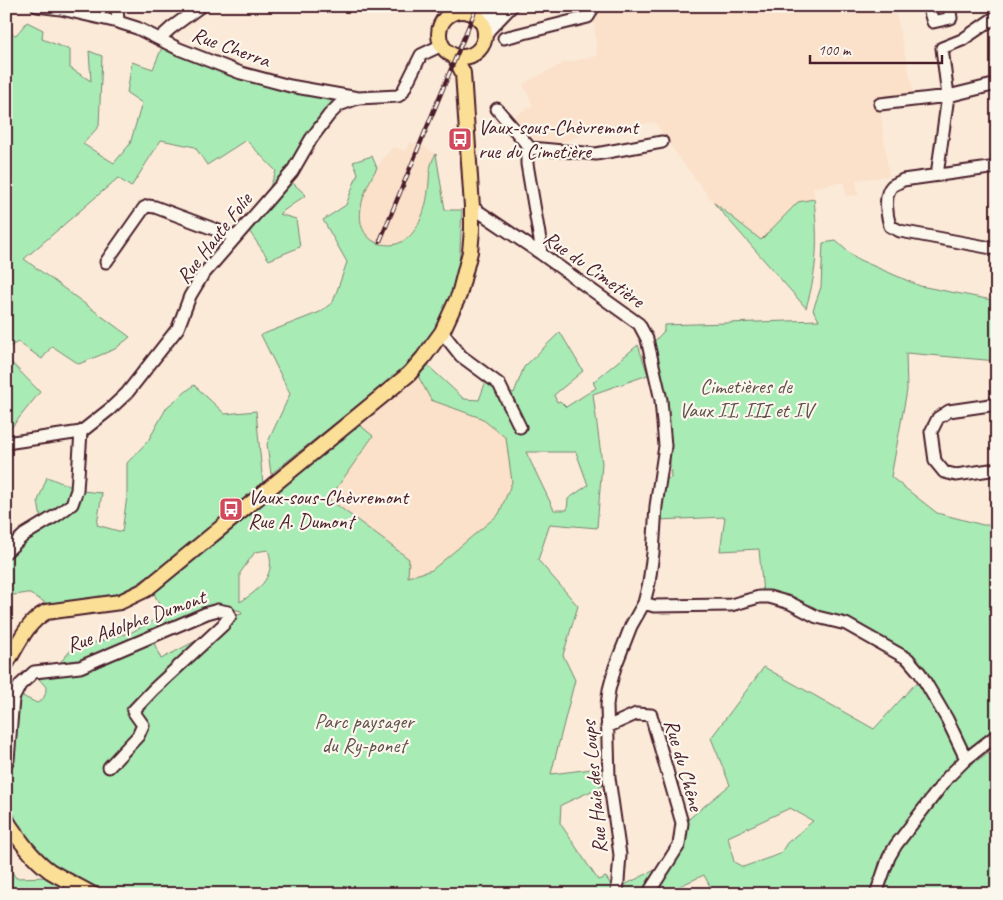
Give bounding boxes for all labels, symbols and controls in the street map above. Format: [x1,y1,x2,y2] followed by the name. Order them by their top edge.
[188,21,275,74] street label: Rue Cherra
[810,32,943,64] scale bar
[818,41,852,60] text: 100 m
[478,114,640,164] place label: Vaux-sous-Chèvremont rue du Cimetière
[447,126,473,152] bus stop icon: Vaux-sous-Chèvremont rue du Cimetière
[170,186,258,289] street label: Rue Haute Folie
[539,225,651,314] street label: Rue du Cimetière
[679,373,817,423] park label: Cimetières de Vaux II, III et IV
[248,484,410,534] place label: Vaux-sous-Chèvremont Rue A. Dumont
[218,496,244,522] bus stop icon: Vaux-sous-Chèvremont Rue A. Dumont
[63,583,211,658] street label: Rue Adolphe Dumont
[314,708,416,758] park label: Parc paysager du Ry-ponet
[659,716,710,816] street label: Rue du Chêne
[575,718,613,854] street label: Rue Haie des Loups

